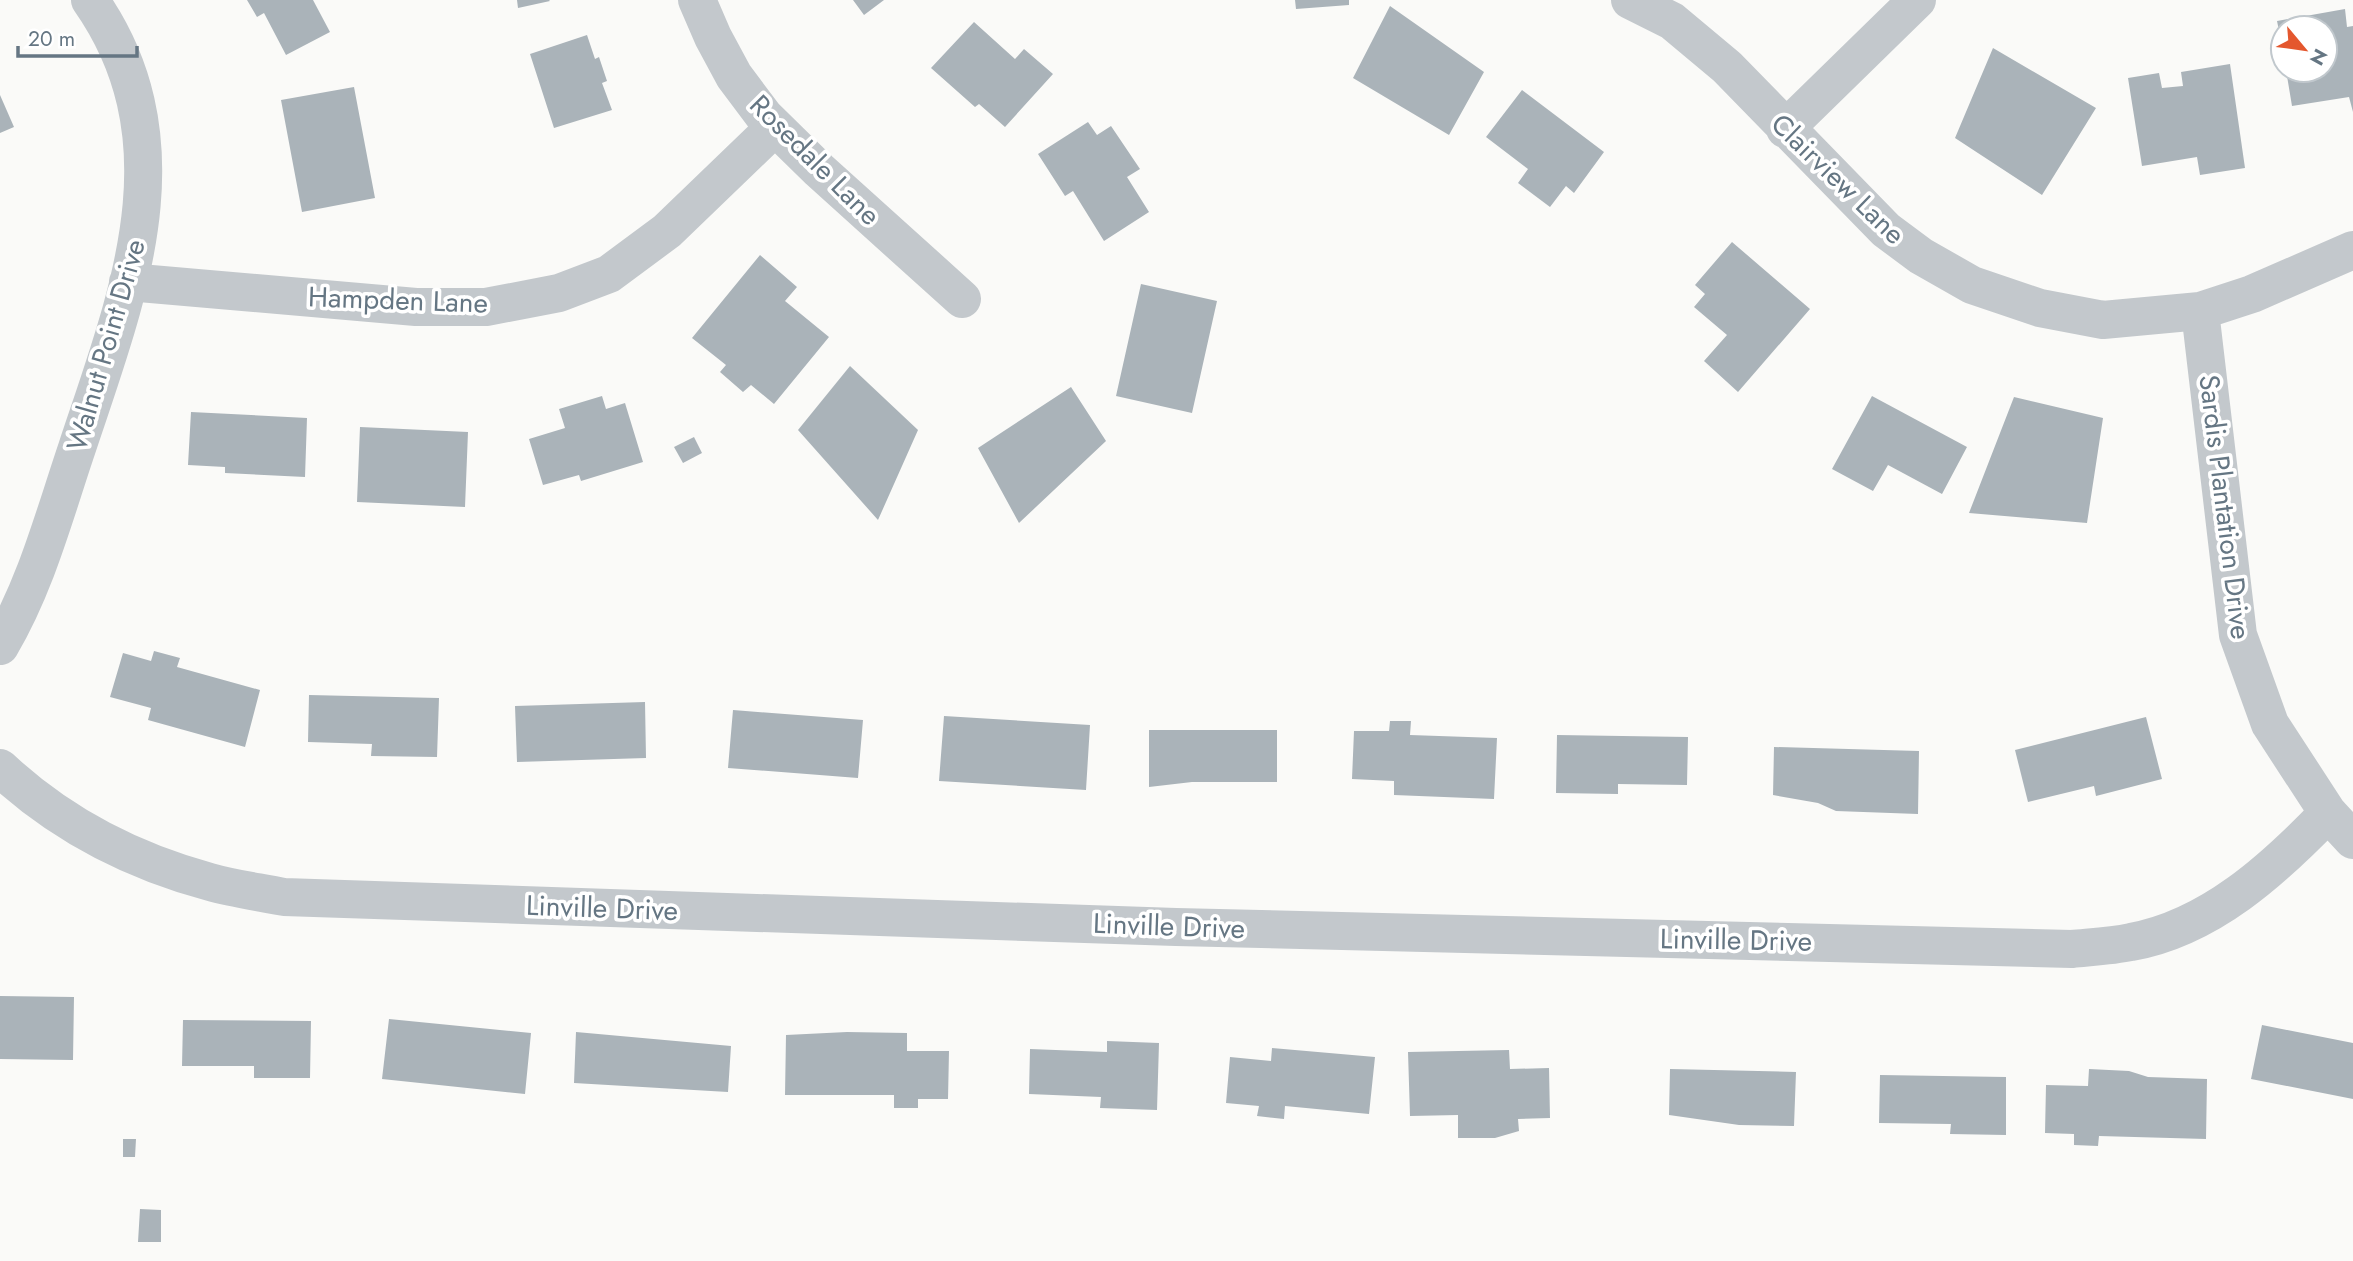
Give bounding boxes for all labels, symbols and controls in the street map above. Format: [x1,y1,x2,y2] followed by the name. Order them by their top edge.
[18,14,136,58] scale bar
[2269,14,2339,84] north arrow
[28,24,75,54] text: 20 m
[2303,44,2334,70] text: N
[740,85,890,235] street label: Rosedale Lane
[1762,104,1914,254] street label: Clairview Lane
[56,234,156,456] street label: Walnut Point Drive
[307,276,489,324] street label: Hampden Lane
[2188,372,2262,642] street label: Sardis Plantation Drive
[525,885,679,931] street label: Linville Drive
[1092,903,1246,949] street label: Linville Drive
[1660,918,1812,962] street label: Linville Drive

